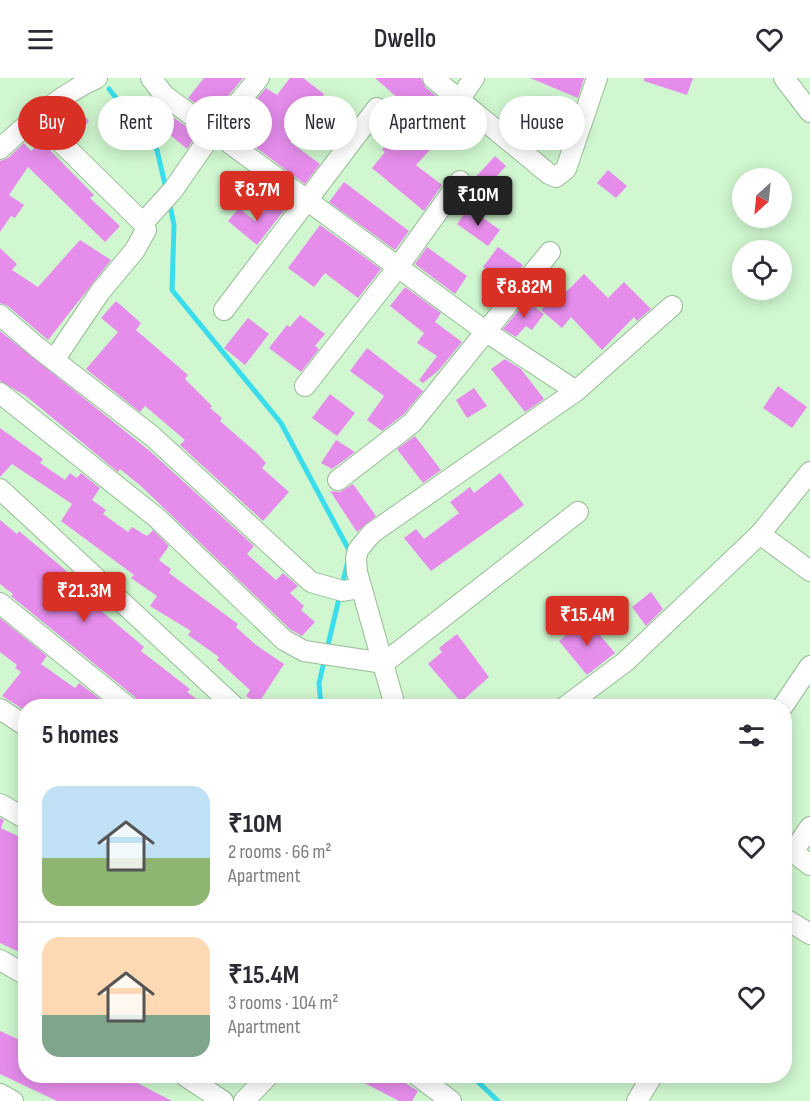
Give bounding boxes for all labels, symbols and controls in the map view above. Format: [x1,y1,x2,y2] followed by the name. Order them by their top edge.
[24,23,57,56] icon: menu
[374,23,436,55] text: Dwello
[753,23,786,56] icon: heart
[18,96,86,150] chip: Buy
[98,96,174,150] chip: Rent
[186,96,272,150] chip: Filters
[284,96,357,150] chip: New
[369,96,487,150] chip: Apartment
[499,96,585,150] chip: House
[732,168,792,228] north arrow
[732,168,792,300] map controls
[215,171,299,222] pin: ₹8.7M
[442,176,514,227] pin: ₹10M
[234,178,280,202] text: ₹8.7M
[457,183,499,207] text: ₹10M
[732,240,792,300] button: locate
[475,268,573,319] pin: ₹8.82M
[496,275,552,299] text: ₹8.82M
[35,572,133,623] pin: ₹21.3M
[57,579,111,603] text: ₹21.3M
[538,596,636,647] pin: ₹15.4M
[560,603,614,627] text: ₹15.4M
[735,719,768,752] icon: filters
[42,720,119,751] text: 5 homes
[228,809,282,840] text: ₹10M
[90,810,162,882] icon: home
[735,830,768,863] icon: heart
[228,840,332,864] text: 2 rooms · 66 m²
[228,864,301,888] text: Apartment
[228,960,299,991] text: ₹15.4M
[90,961,162,1033] icon: home
[735,981,768,1014] icon: heart
[228,991,338,1015] text: 3 rooms · 104 m²
[228,1015,301,1039] text: Apartment

